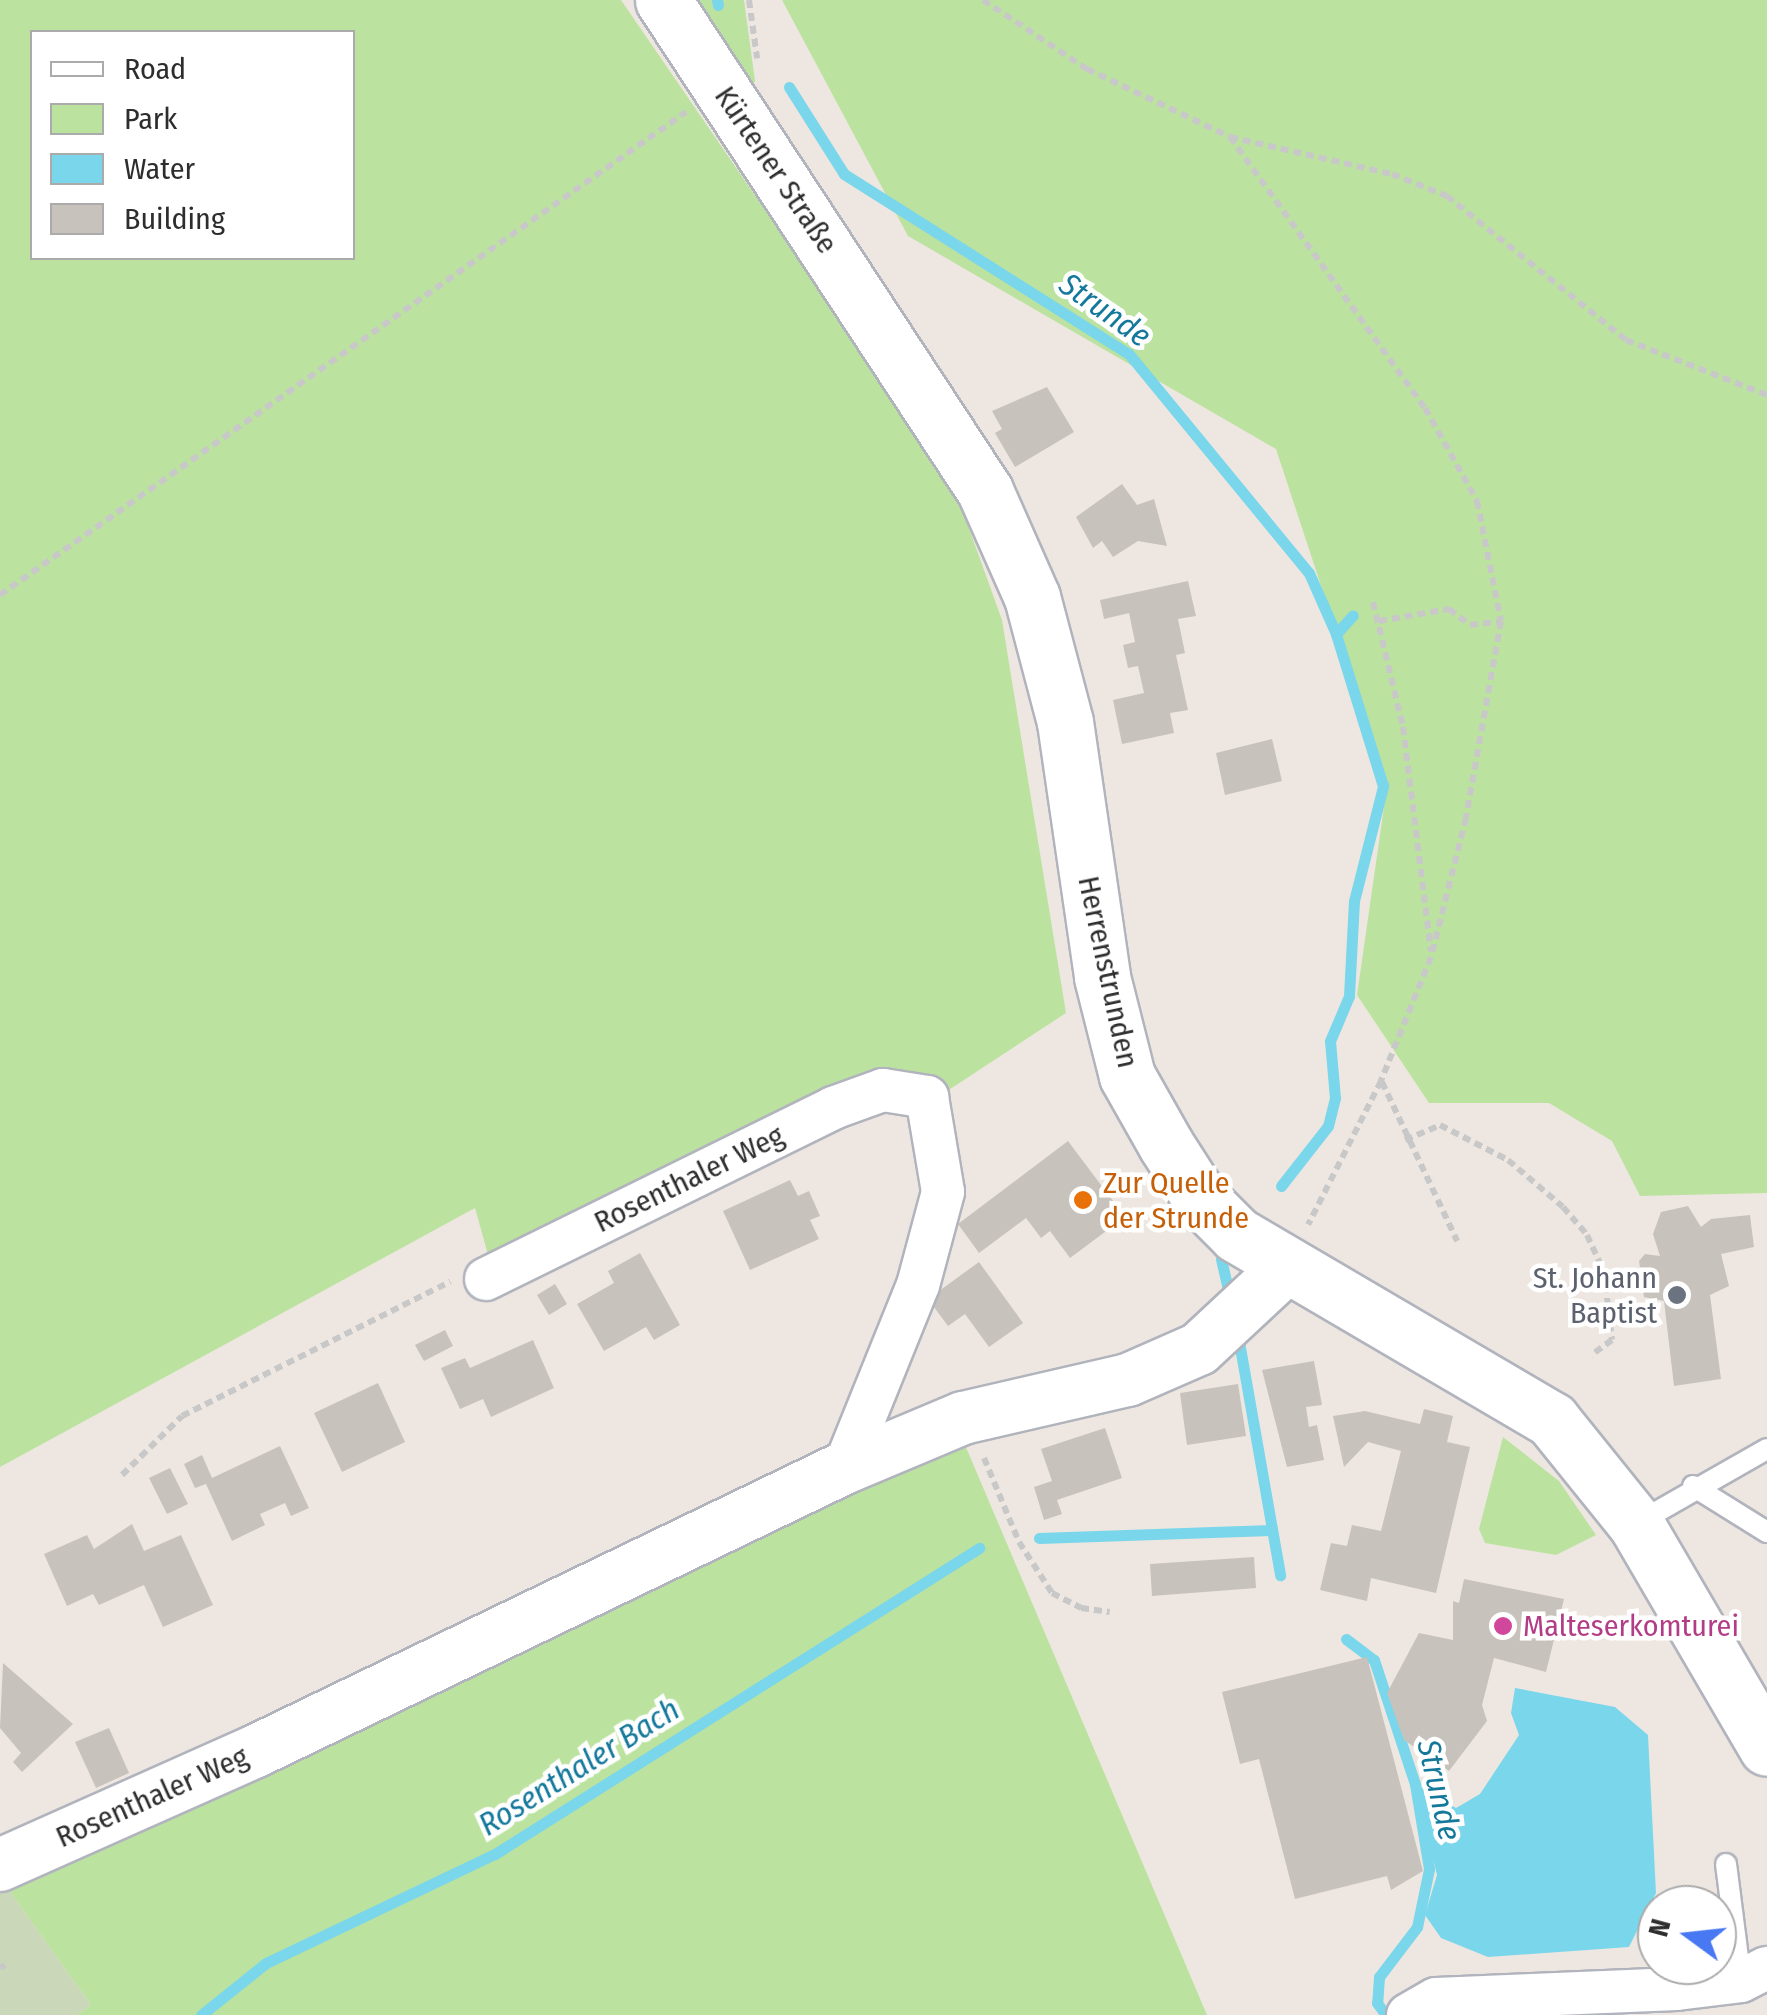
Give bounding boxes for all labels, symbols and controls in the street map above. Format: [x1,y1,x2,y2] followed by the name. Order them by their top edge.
[30,30,355,260] legend
[124,51,186,87] text: Road
[707,80,845,260] street label: Kürtener Straße
[124,101,177,137] text: Park
[124,151,195,187] text: Water
[124,201,225,237] text: Building
[1052,265,1158,355] water label: Strunde
[1070,873,1146,1071] street label: Herrenstrunden
[588,1118,790,1240] street label: Rosenthaler Weg
[1103,1165,1249,1236] place label: Zur Quelle der Strunde
[1072,1189,1094,1211] marker: Zur Quelle der Strunde
[1533,1260,1657,1330] place label: St. Johann Baptist
[1666,1284,1688,1306] marker: St. Johann Baptist
[1523,1608,1739,1644] place label: Malteserkomturei
[1492,1615,1514,1637] marker: Malteserkomturei
[472,1690,686,1844] water label: Rosenthaler Bach
[1409,1736,1469,1844] water label: Strunde
[50,1739,254,1855] street label: Rosenthaler Weg
[1637,1885,1737,1985] north arrow
[1641,1915,1678,1940] text: N

